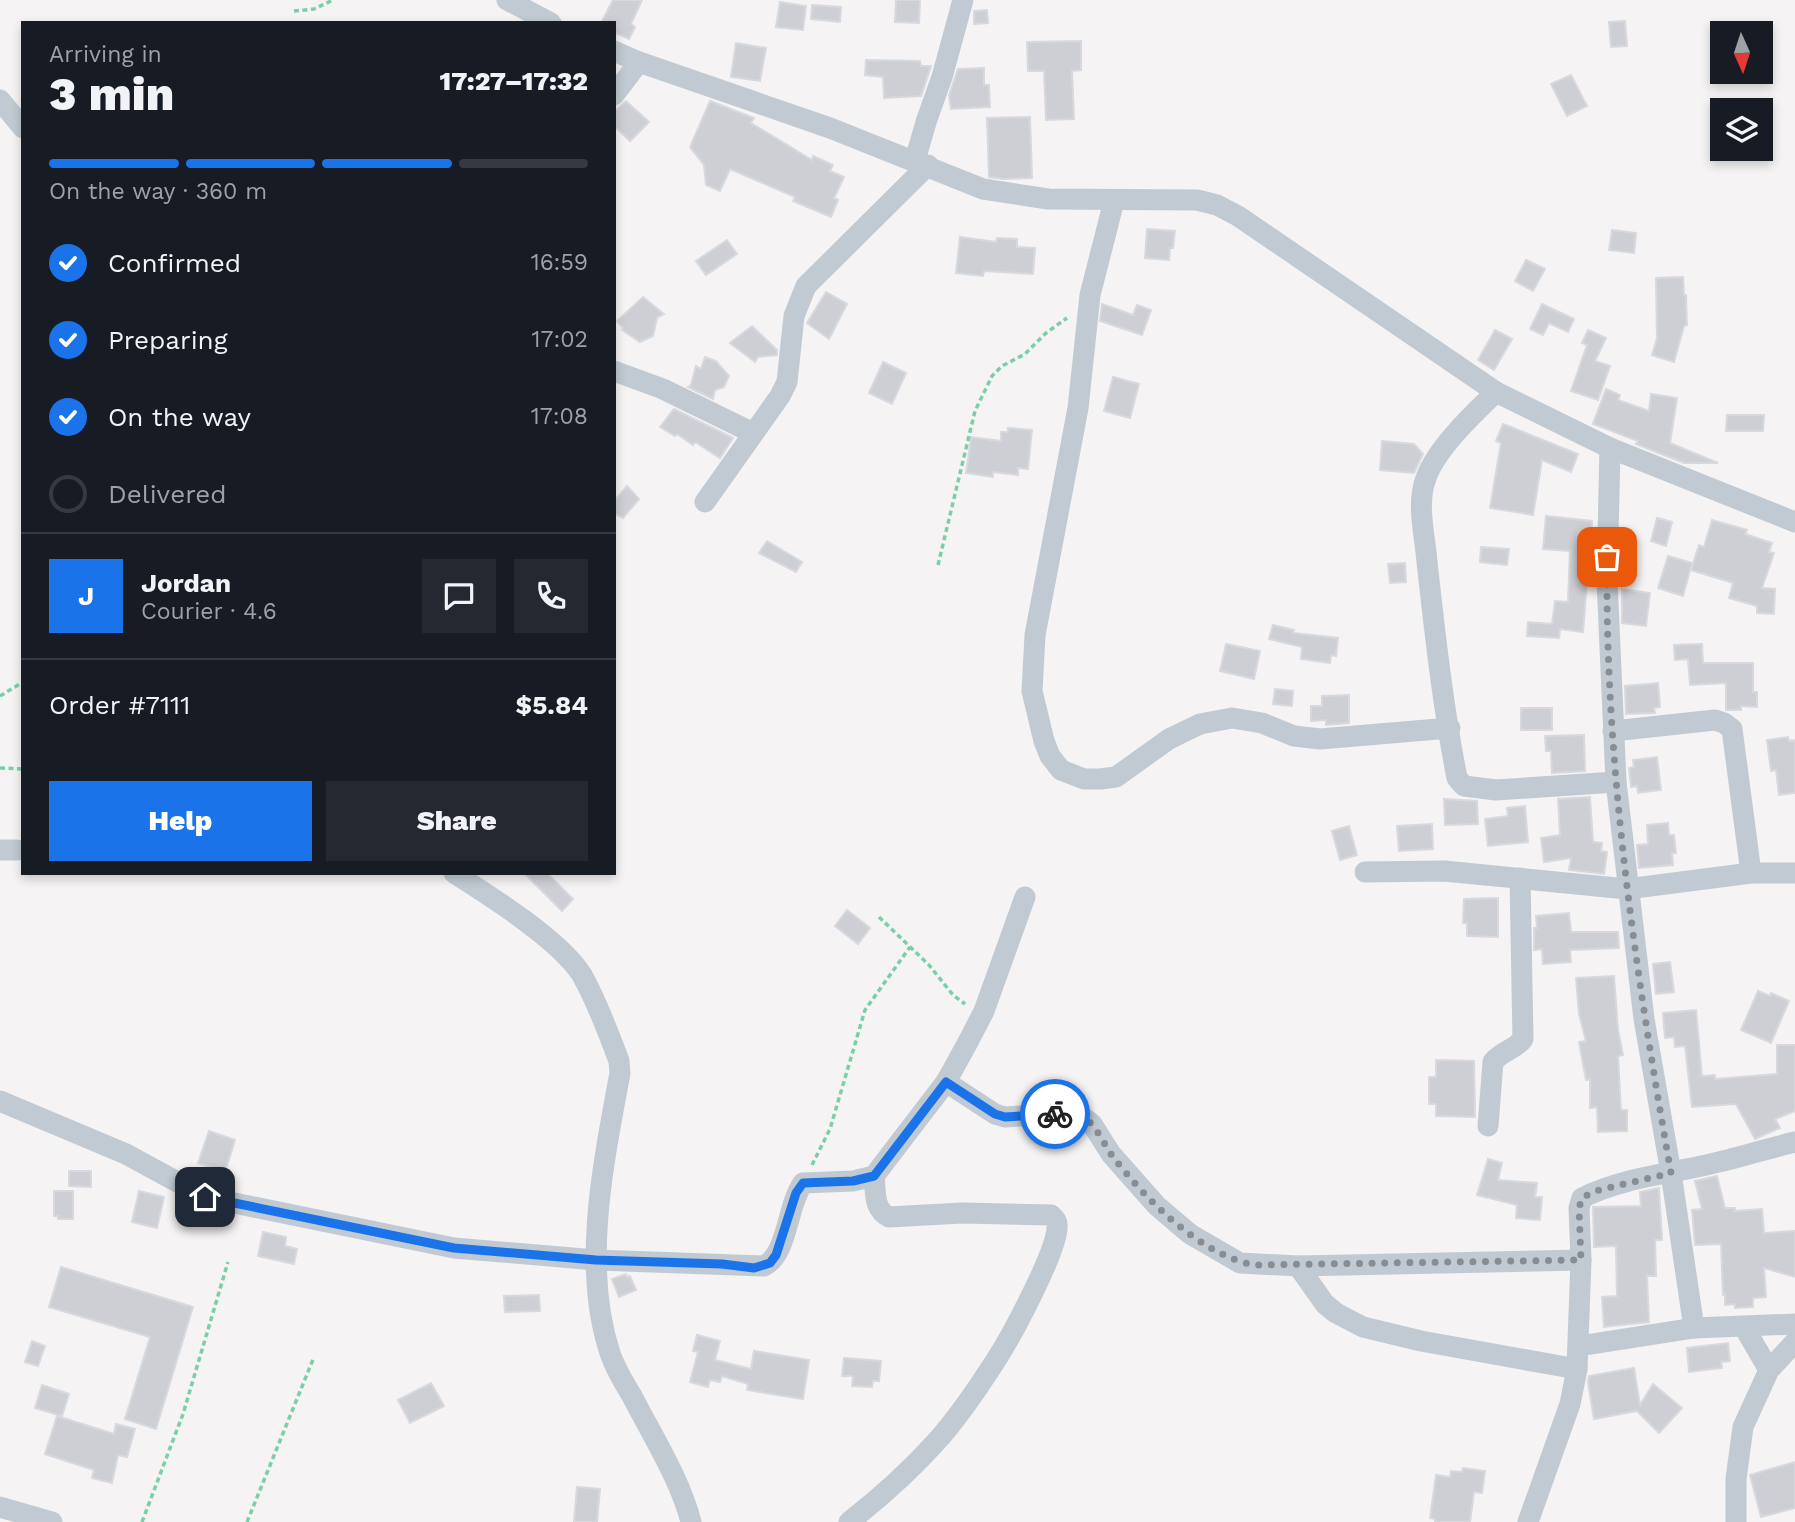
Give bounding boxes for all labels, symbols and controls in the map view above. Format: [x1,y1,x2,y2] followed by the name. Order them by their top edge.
[1710,21,1773,84] north arrow
[1710,21,1773,161] map controls
[49,41,162,68] text: Arriving in
[440,66,588,96] text: 17:27–17:32
[49,67,174,121] text: 3 min
[1710,98,1773,161] button: layers
[49,178,267,205] text: On the way · 360 m
[49,244,87,282] icon: check
[108,248,241,278] text: Confirmed
[531,249,588,276] text: 16:59
[49,321,87,359] icon: check
[108,325,228,355] text: Preparing
[532,326,588,353] text: 17:02
[49,398,87,436] icon: check
[108,402,251,432] text: On the way
[531,403,588,430] text: 17:08
[108,479,227,509] text: Delivered
[1577,527,1637,587] pin
[1588,538,1626,576] icon: bag
[422,559,496,633] button: chat
[514,559,588,633] button: phone
[141,568,231,598] text: Jordan
[78,581,94,611] text: J
[141,598,277,625] text: Courier · 4.6
[49,690,190,720] text: Order #7111
[516,690,588,720] text: $5.84
[49,781,312,861] button: Help
[326,781,588,861] button: Share
[1020,1079,1090,1149] courier
[1036,1095,1074,1133] icon: bike
[175,1167,235,1227] pin
[186,1178,224,1216] icon: home

